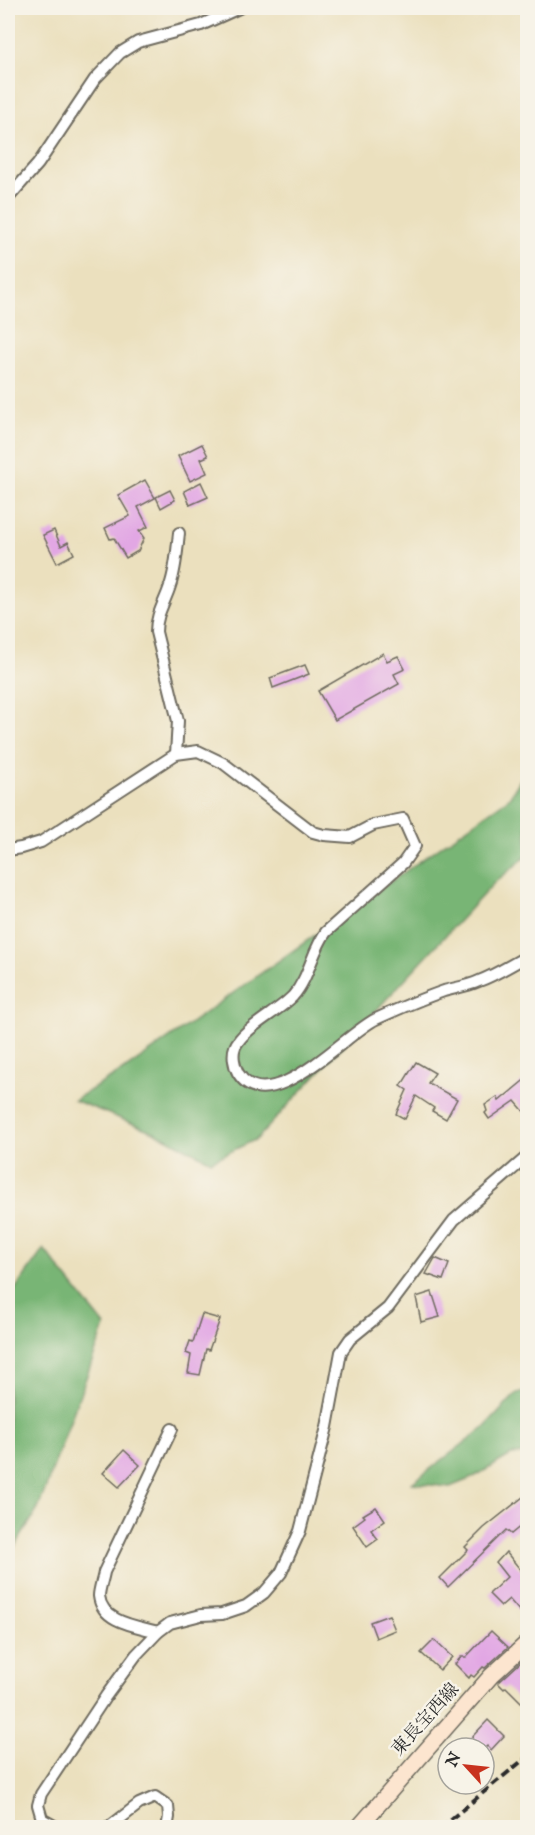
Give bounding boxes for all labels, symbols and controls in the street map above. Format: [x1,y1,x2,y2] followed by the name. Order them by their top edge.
[387,1679,465,1761] street label: 東長宝西線
[436,1736,496,1796] north arrow
[442,1749,467,1772] text: N

